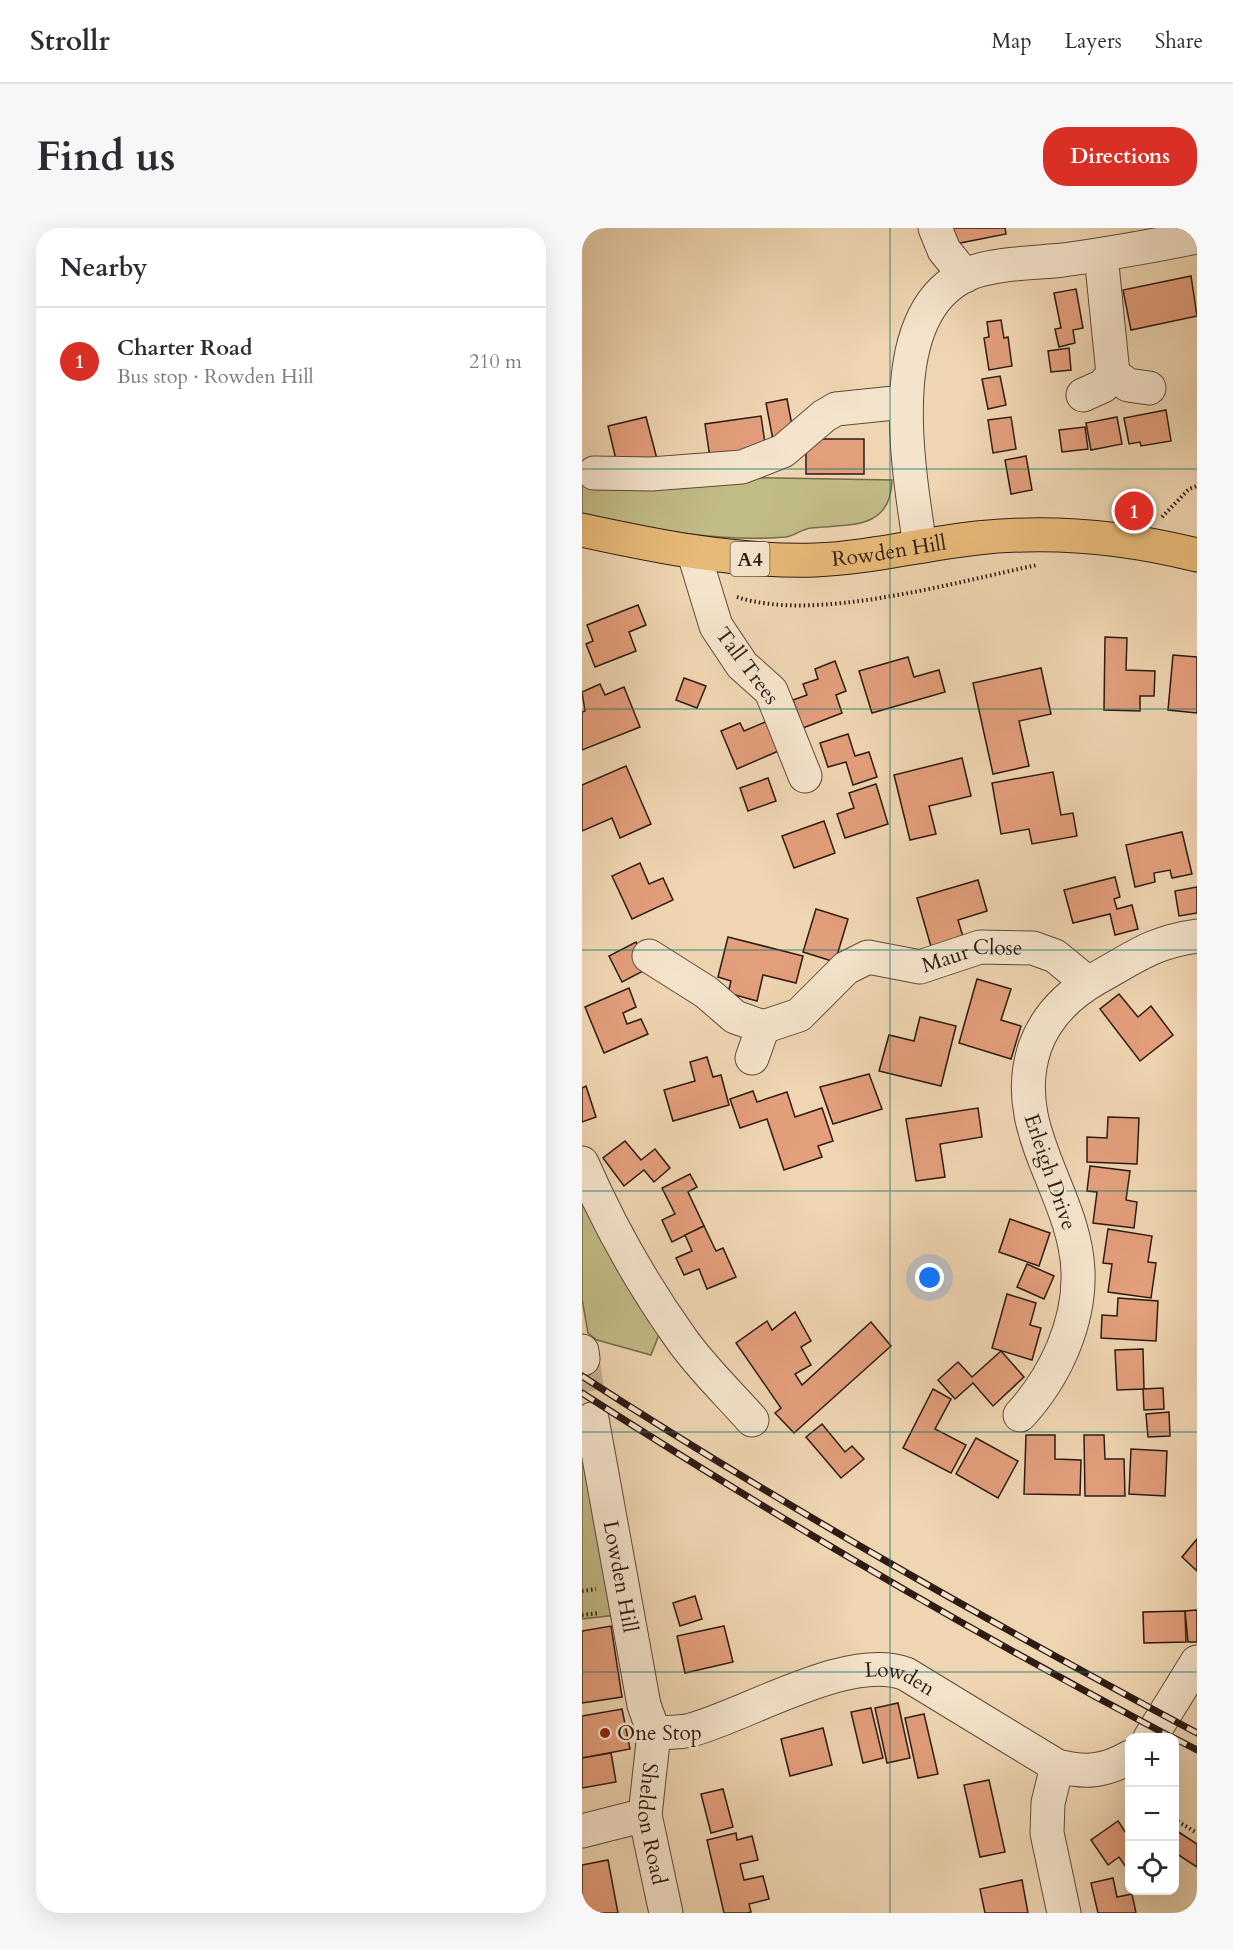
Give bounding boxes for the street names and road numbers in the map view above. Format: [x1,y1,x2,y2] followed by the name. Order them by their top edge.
[830,528,948,574] street label: Rowden Hill
[730,542,770,576] road number: A4
[708,621,786,711] street label: Tall Trees
[918,932,1023,980] street label: Maur Close
[1017,1110,1083,1234] street label: Erleigh Drive
[596,1518,645,1635] street label: Lowden Hill
[864,1655,941,1703] street label: Lowden
[630,1761,674,1887] street label: Sheldon Road

